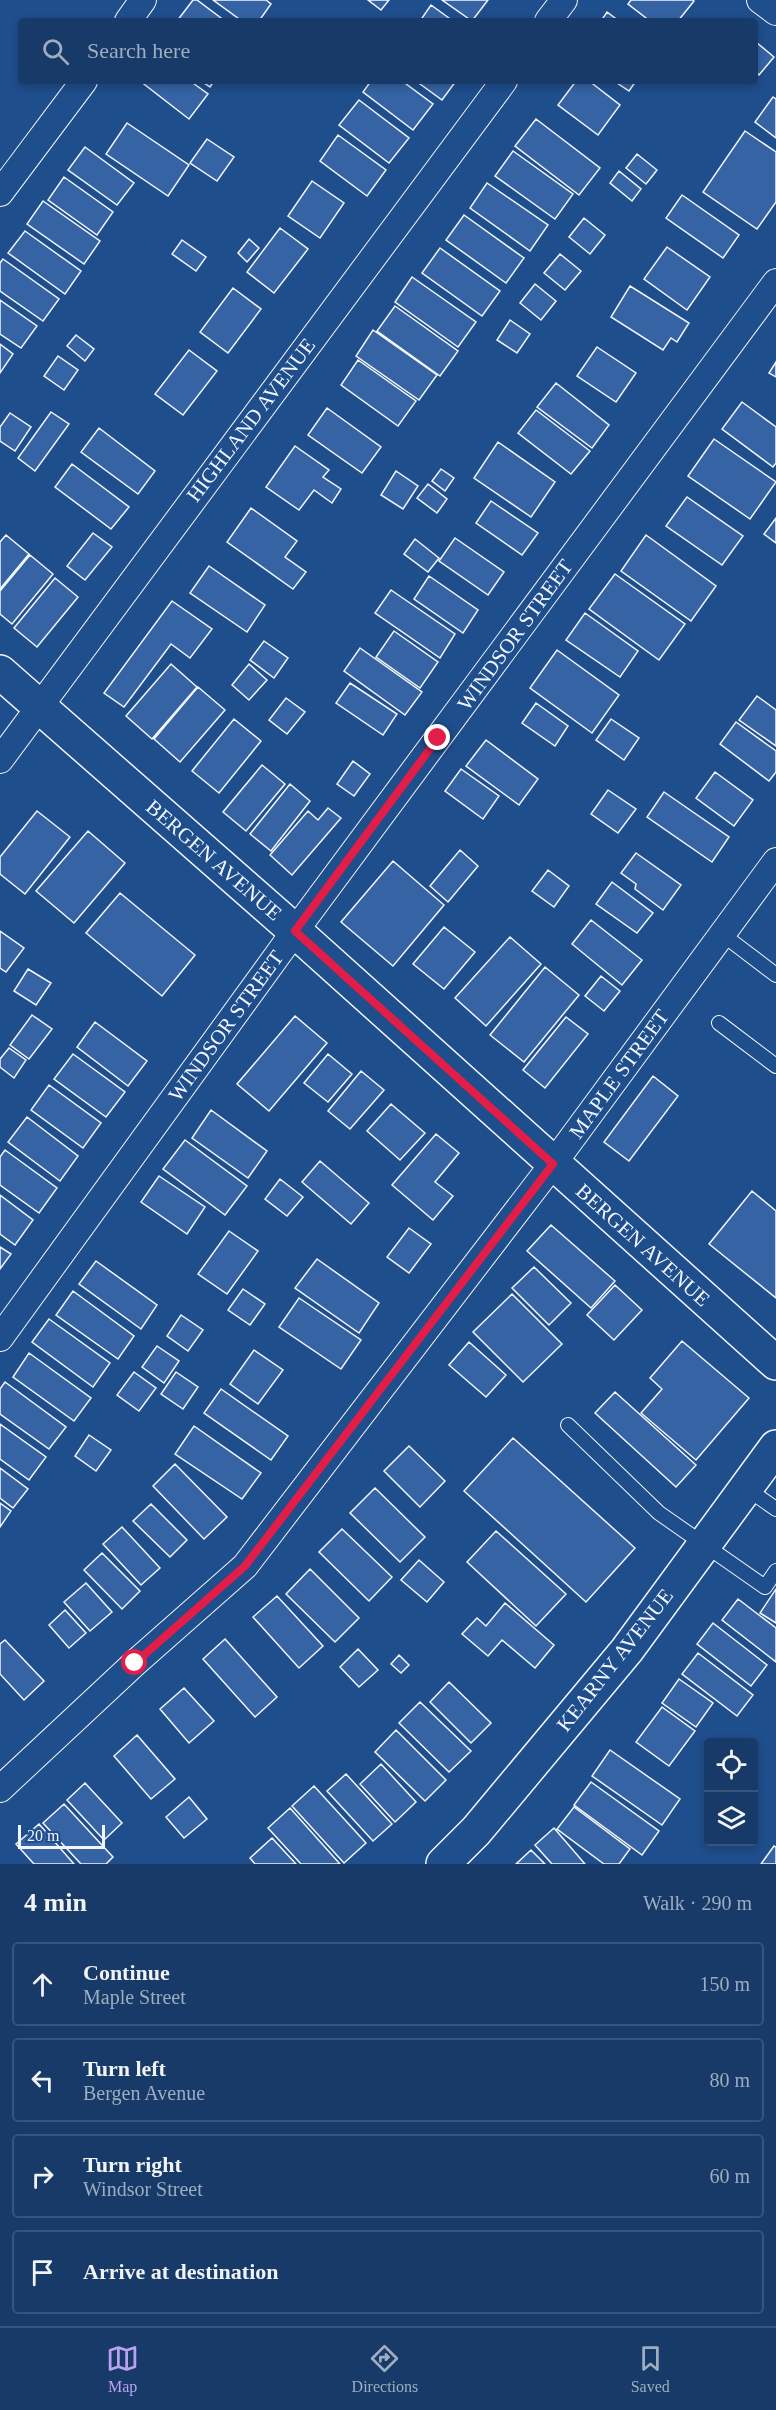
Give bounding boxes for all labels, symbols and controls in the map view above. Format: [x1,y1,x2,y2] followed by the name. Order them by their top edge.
[18,18,758,84] search box
[39,35,72,68] icon: search
[87,38,190,63] text: Search here
[182,334,320,506] street label: HIGHLAND AVENUE
[452,555,578,715] street label: WINDSOR STREET
[424,724,450,750] route end
[141,795,287,925] street label: BERGEN AVENUE
[163,946,289,1106] street label: WINDSOR STREET
[564,1005,674,1143] street label: MAPLE STREET
[571,1179,715,1311] street label: BERGEN AVENUE
[552,1584,678,1736] street label: KEARNY AVENUE
[121,1649,147,1675] route start
[704,1738,758,1846] map controls
[704,1738,758,1792] button: locate
[704,1792,758,1846] button: layers
[18,1822,105,1850] scale bar
[27,1827,59,1844] text: 20 m
[24,1888,87,1917] text: 4 min
[643,1892,752,1914] text: Walk · 290 m
[83,1960,170,1985] text: Continue
[26,1968,59,2001] icon: ahead
[699,1973,750,1995] text: 150 m
[83,1986,186,2008] text: Maple Street
[83,2056,166,2081] text: Turn left
[26,2064,59,2097] icon: left
[709,2069,750,2091] text: 80 m
[83,2082,205,2104] text: Bergen Avenue
[83,2152,182,2177] text: Turn right
[26,2160,59,2193] icon: right
[709,2165,750,2187] text: 60 m
[83,2178,203,2200] text: Windsor Street
[26,2256,59,2289] icon: arrive
[83,2259,279,2284] text: Arrive at destination
[106,2342,139,2396] tab: Map
[352,2342,418,2396] tab: Directions
[631,2342,670,2396] tab: Saved

